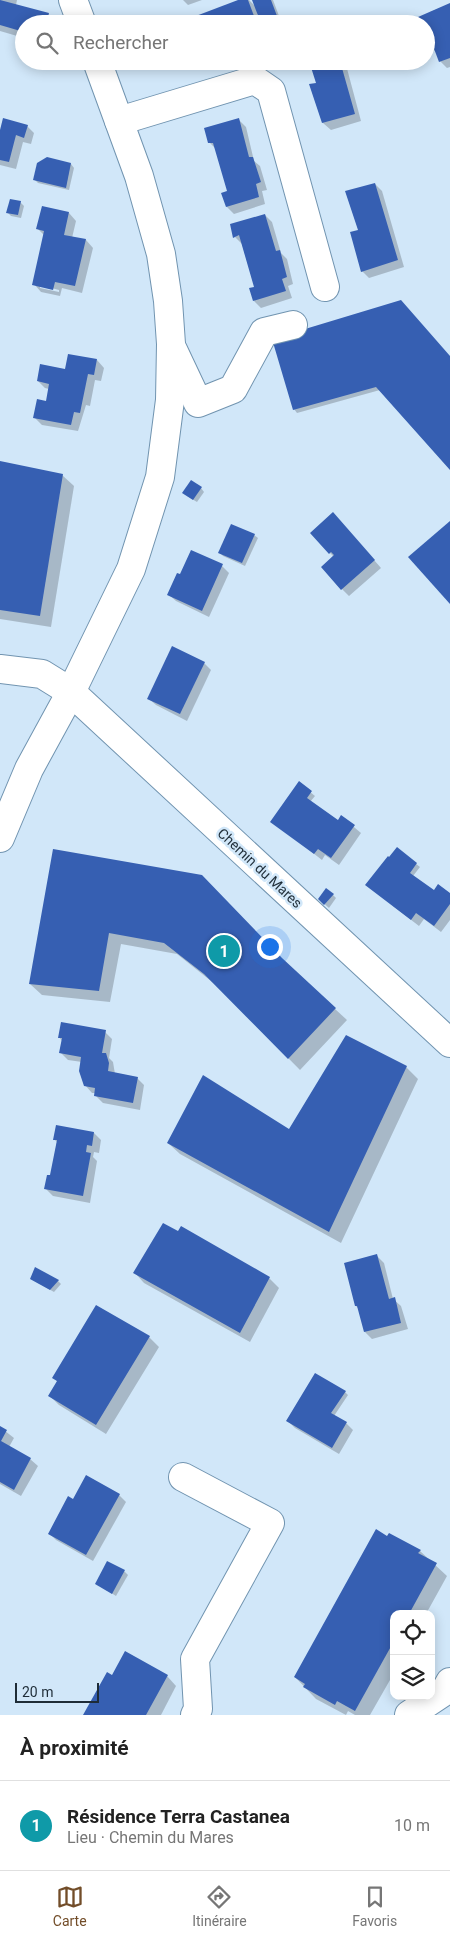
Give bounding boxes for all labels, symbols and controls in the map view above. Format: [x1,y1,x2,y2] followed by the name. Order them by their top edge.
[15,15,435,70] search box
[33,29,61,57] icon: search
[73,31,168,54] text: Rechercher
[215,825,305,911] street label: Chemin du Mares
[208,932,240,970] pin: 1
[257,934,283,960] your location
[390,1610,435,1700] map controls
[390,1610,435,1655] button: locate
[390,1655,435,1700] button: layers
[15,1680,99,1703] scale bar
[22,1684,54,1700] text: 20 m
[20,1736,129,1760] text: À proximité
[67,1805,290,1828] text: Résidence Terra Castanea
[31,1816,41,1835] text: 1
[394,1816,430,1835] text: 10 m
[67,1828,234,1847] text: Lieu · Chemin du Mares
[53,1883,87,1929] tab: Carte
[192,1883,247,1929] tab: Itinéraire
[352,1883,397,1929] tab: Favoris

